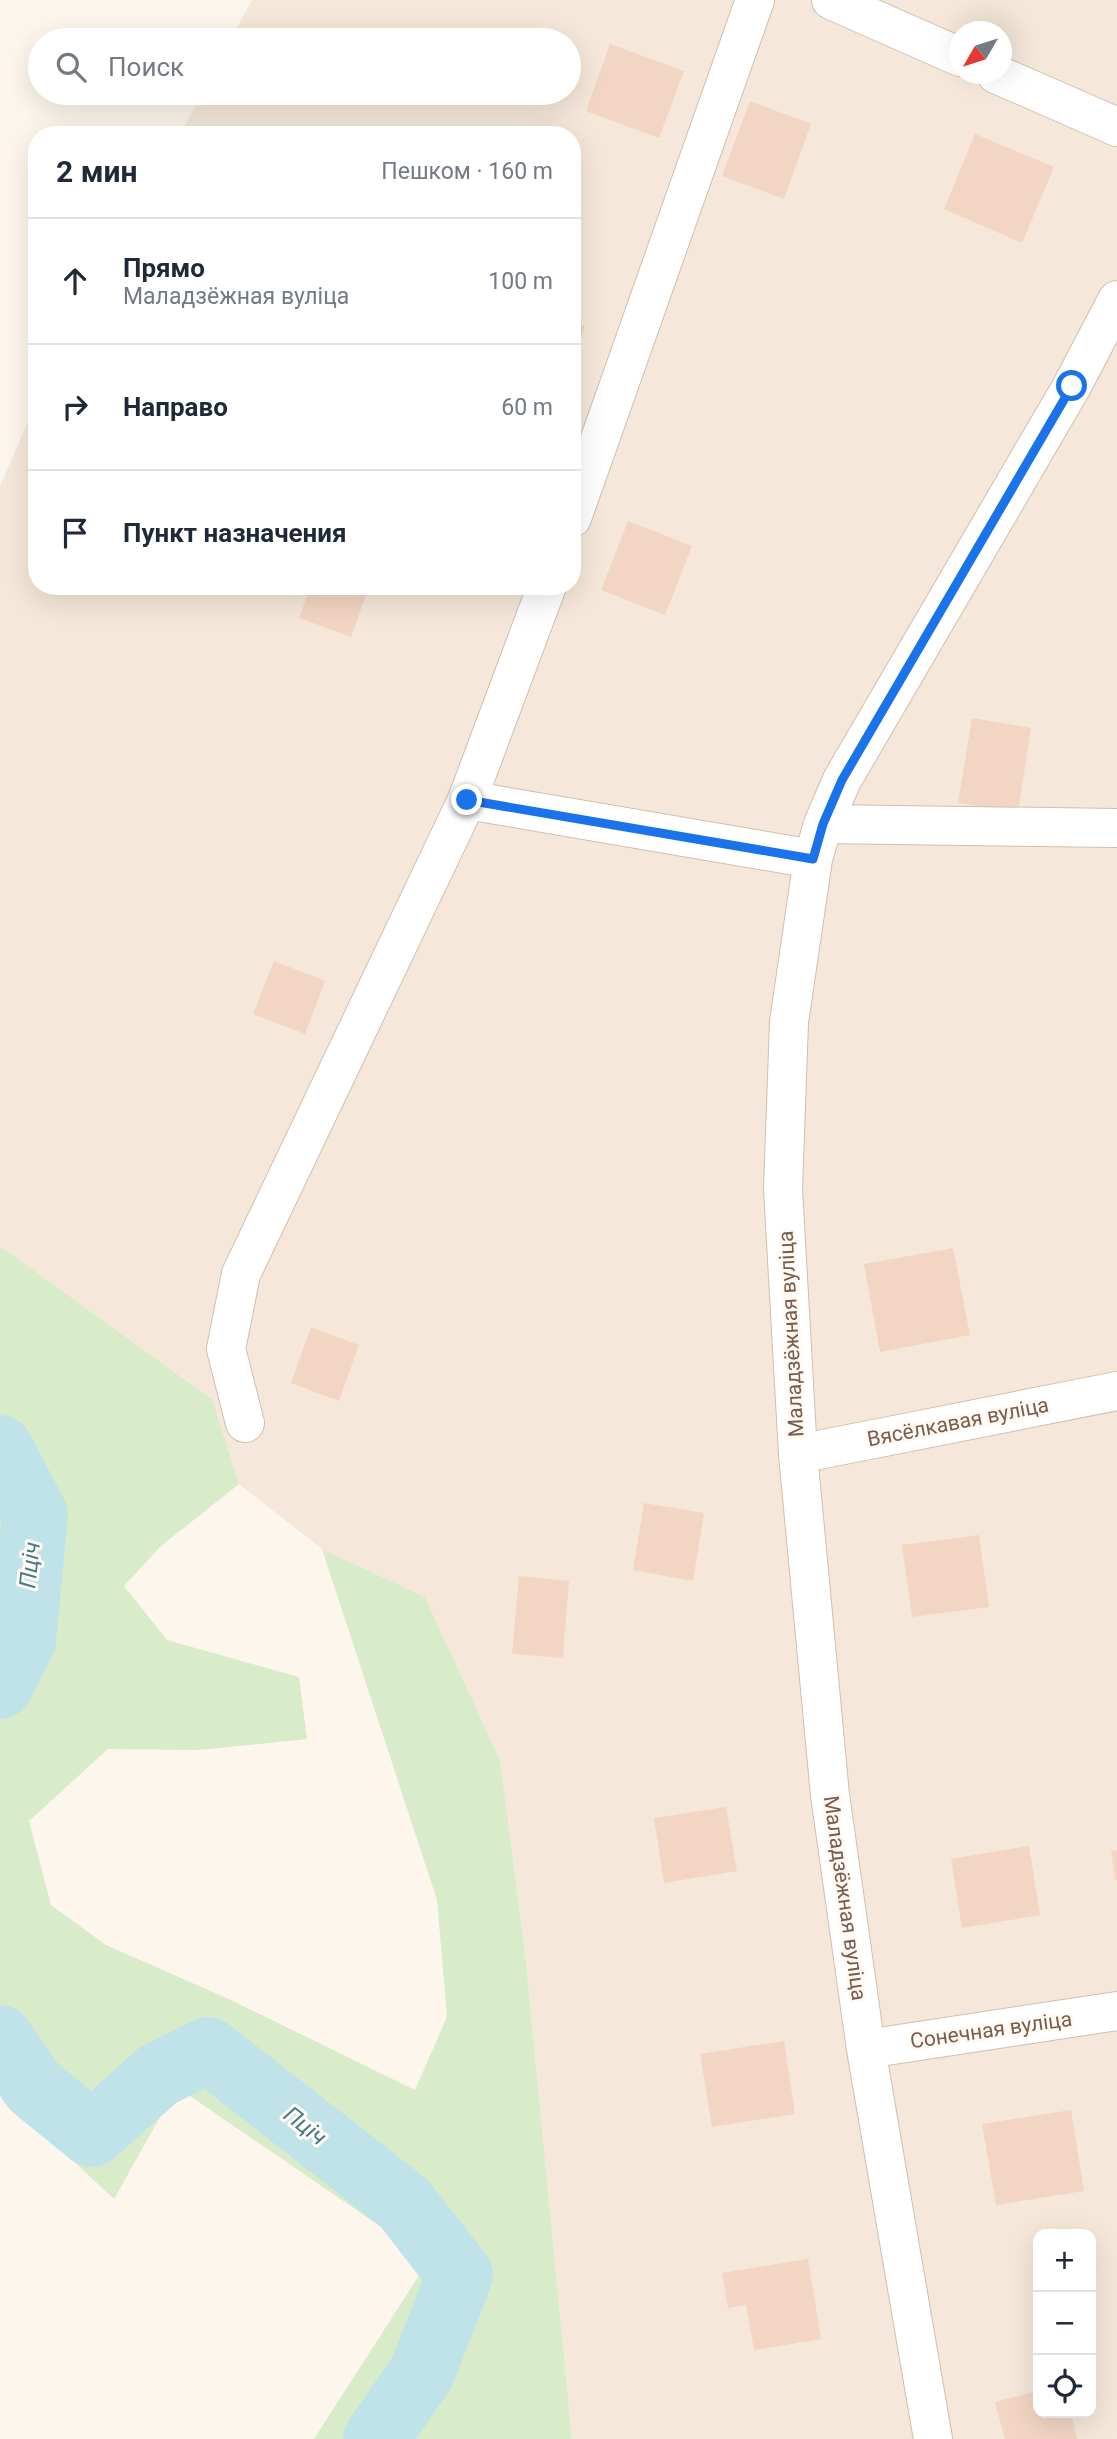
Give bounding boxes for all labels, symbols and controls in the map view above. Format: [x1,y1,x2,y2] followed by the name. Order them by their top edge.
[949,21,1012,84] north arrow
[28,28,581,105] search box
[52,48,90,86] icon: search
[108,52,184,82] text: Поиск
[56,154,137,189] text: 2 мин
[381,158,553,185] text: Пешком · 160 m
[123,253,205,283] text: Прямо
[56,262,94,300] icon: ahead
[488,268,553,295] text: 100 m
[123,283,349,310] text: Маладзёжная вуліца
[1056,370,1087,401] route start
[56,388,94,426] icon: right
[123,392,228,422] text: Направо
[501,394,553,421] text: 60 m
[56,514,94,552] icon: arrive
[123,518,347,548] text: Пункт назначения
[451,784,482,815] route end
[774,1230,808,1438] street label: Маладзёжная вуліца
[865,1393,1051,1451] street label: Вясёлкавая вуліца
[14,1540,46,1590] water label: Пціч
[819,1794,871,2002] street label: Маладзёжная вуліца
[909,2007,1073,2053] street label: Сонечная вуліца
[278,2101,332,2151] water label: Пціч
[1033,2229,1096,2418] map controls
[1033,2229,1096,2292] button: +
[1033,2292,1096,2355] button: −
[1033,2355,1096,2418] button: locate

